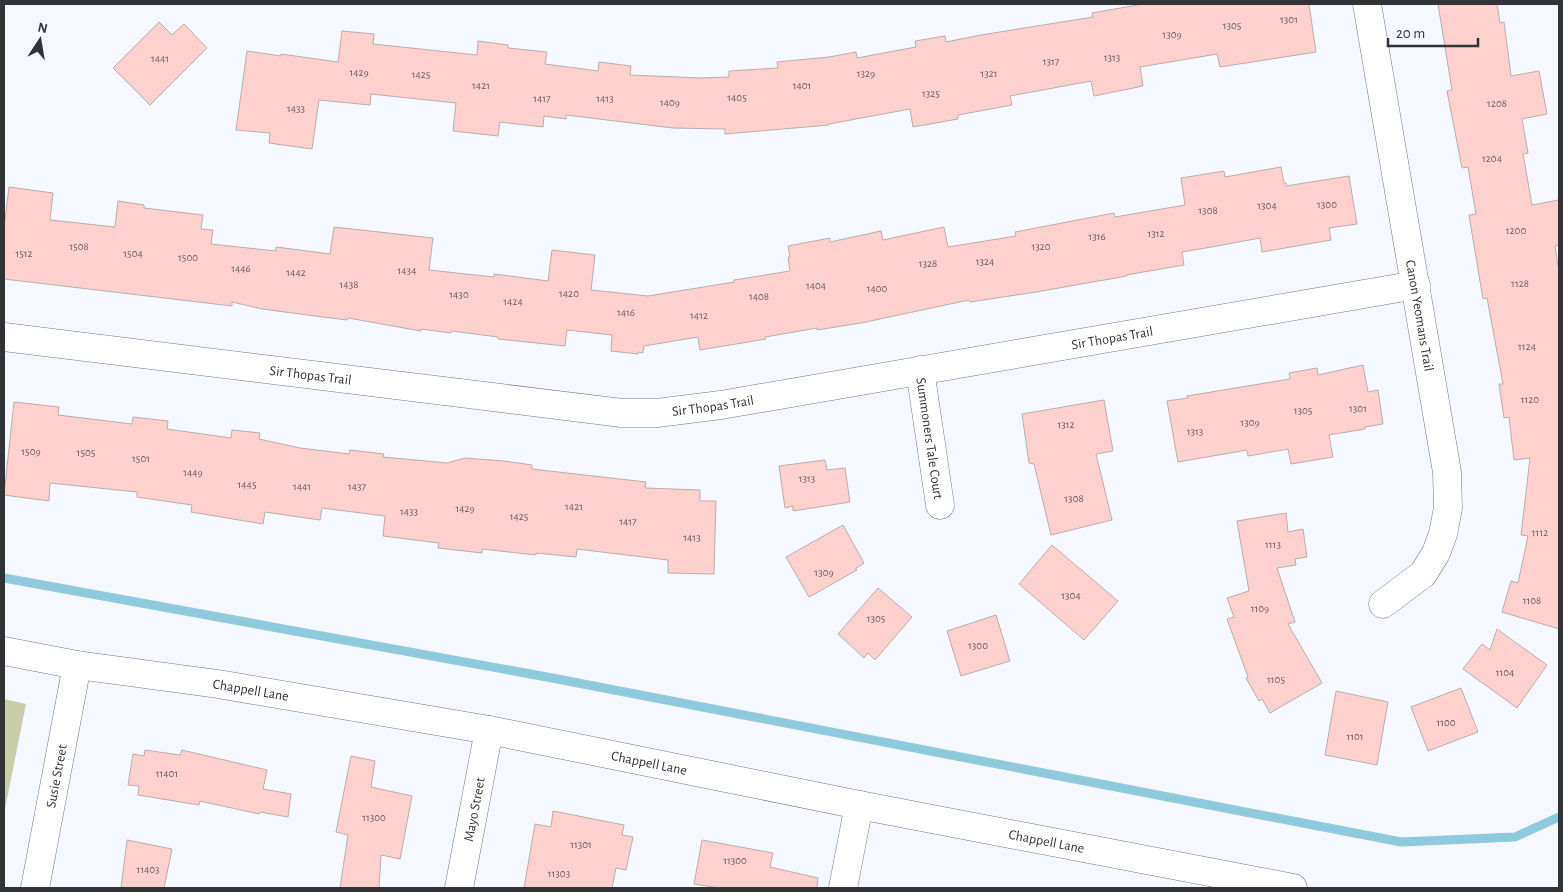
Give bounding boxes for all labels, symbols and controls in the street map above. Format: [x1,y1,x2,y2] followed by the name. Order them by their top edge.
[1280,14,1298,25] house number: 1301
[15,15,65,65] north arrow
[1388,15,1478,47] scale bar
[36,20,49,36] text: N
[1223,20,1242,31] house number: 1305
[1396,26,1425,41] text: 20 m
[1162,29,1182,40] house number: 1309
[1104,52,1121,63] house number: 1313
[151,53,169,64] house number: 1441
[1043,56,1060,67] house number: 1317
[349,67,369,78] house number: 1429
[857,68,875,79] house number: 1329
[980,68,998,79] house number: 1321
[412,69,431,80] house number: 1425
[472,80,490,91] house number: 1421
[793,80,811,91] house number: 1401
[922,88,940,99] house number: 1325
[727,92,747,103] house number: 1405
[533,93,551,104] house number: 1417
[596,93,614,104] house number: 1413
[660,97,680,108] house number: 1409
[1487,98,1507,109] house number: 1208
[287,103,306,114] house number: 1433
[1482,153,1502,164] house number: 1204
[1317,199,1337,210] house number: 1300
[1257,200,1277,211] house number: 1304
[1198,205,1218,216] house number: 1308
[1506,225,1526,236] house number: 1200
[1147,228,1165,239] house number: 1312
[1088,231,1106,242] house number: 1316
[69,241,89,252] house number: 1508
[1031,241,1051,252] house number: 1320
[15,248,33,259] house number: 1512
[123,248,143,259] house number: 1504
[178,252,198,263] house number: 1500
[976,256,994,267] house number: 1324
[919,258,937,269] house number: 1328
[1403,259,1436,372] street label: Canon Yeomans Trail
[231,263,251,274] house number: 1446
[398,265,416,276] house number: 1434
[286,267,306,278] house number: 1442
[1511,278,1529,289] house number: 1128
[340,279,358,290] house number: 1438
[806,280,826,291] house number: 1404
[867,283,888,294] house number: 1400
[559,288,579,299] house number: 1420
[449,289,469,300] house number: 1430
[749,291,769,302] house number: 1408
[503,296,523,307] house number: 1424
[617,307,635,318] house number: 1416
[690,310,708,321] house number: 1412
[1070,325,1154,352] street label: Sir Thopas Trail
[1518,341,1536,352] house number: 1124
[269,364,352,388] street label: Sir Thopas Trail
[913,377,945,501] street label: Summoners Tale Court
[671,393,755,419] street label: Sir Thopas Trail
[1521,394,1539,405] house number: 1120
[1349,403,1367,414] house number: 1301
[1294,405,1313,416] house number: 1305
[1240,417,1260,428] house number: 1309
[1057,419,1075,430] house number: 1312
[1187,426,1204,437] house number: 1313
[21,446,41,457] house number: 1509
[77,447,96,458] house number: 1505
[132,453,150,464] house number: 1501
[183,467,203,478] house number: 1449
[799,473,816,484] house number: 1313
[238,479,257,490] house number: 1445
[293,481,311,492] house number: 1441
[348,481,367,492] house number: 1437
[1064,493,1084,504] house number: 1308
[565,501,583,512] house number: 1421
[455,503,475,514] house number: 1429
[400,506,419,517] house number: 1433
[510,511,529,522] house number: 1425
[619,516,637,527] house number: 1417
[1532,527,1548,538] house number: 1112
[683,532,701,543] house number: 1413
[1265,539,1281,550] house number: 1113
[814,567,834,578] house number: 1309
[1061,590,1081,601] house number: 1304
[1523,595,1541,606] house number: 1108
[1251,603,1269,614] house number: 1109
[867,613,886,624] house number: 1305
[968,640,988,651] house number: 1300
[1496,667,1514,678] house number: 1104
[1267,674,1285,685] house number: 1105
[212,677,290,704] street label: Chappell Lane
[1436,717,1456,728] house number: 1100
[1346,731,1364,742] house number: 1101
[44,743,70,809] street label: Susie Street
[610,749,688,778] street label: Chappell Lane
[156,768,178,779] house number: 11401
[462,776,488,843] street label: Mayo Street
[362,812,386,823] house number: 11300
[1007,828,1085,856] street label: Chappell Lane
[570,839,592,850] house number: 11301
[723,855,747,866] house number: 11300
[136,864,160,875] house number: 11403
[548,868,571,879] house number: 11303

